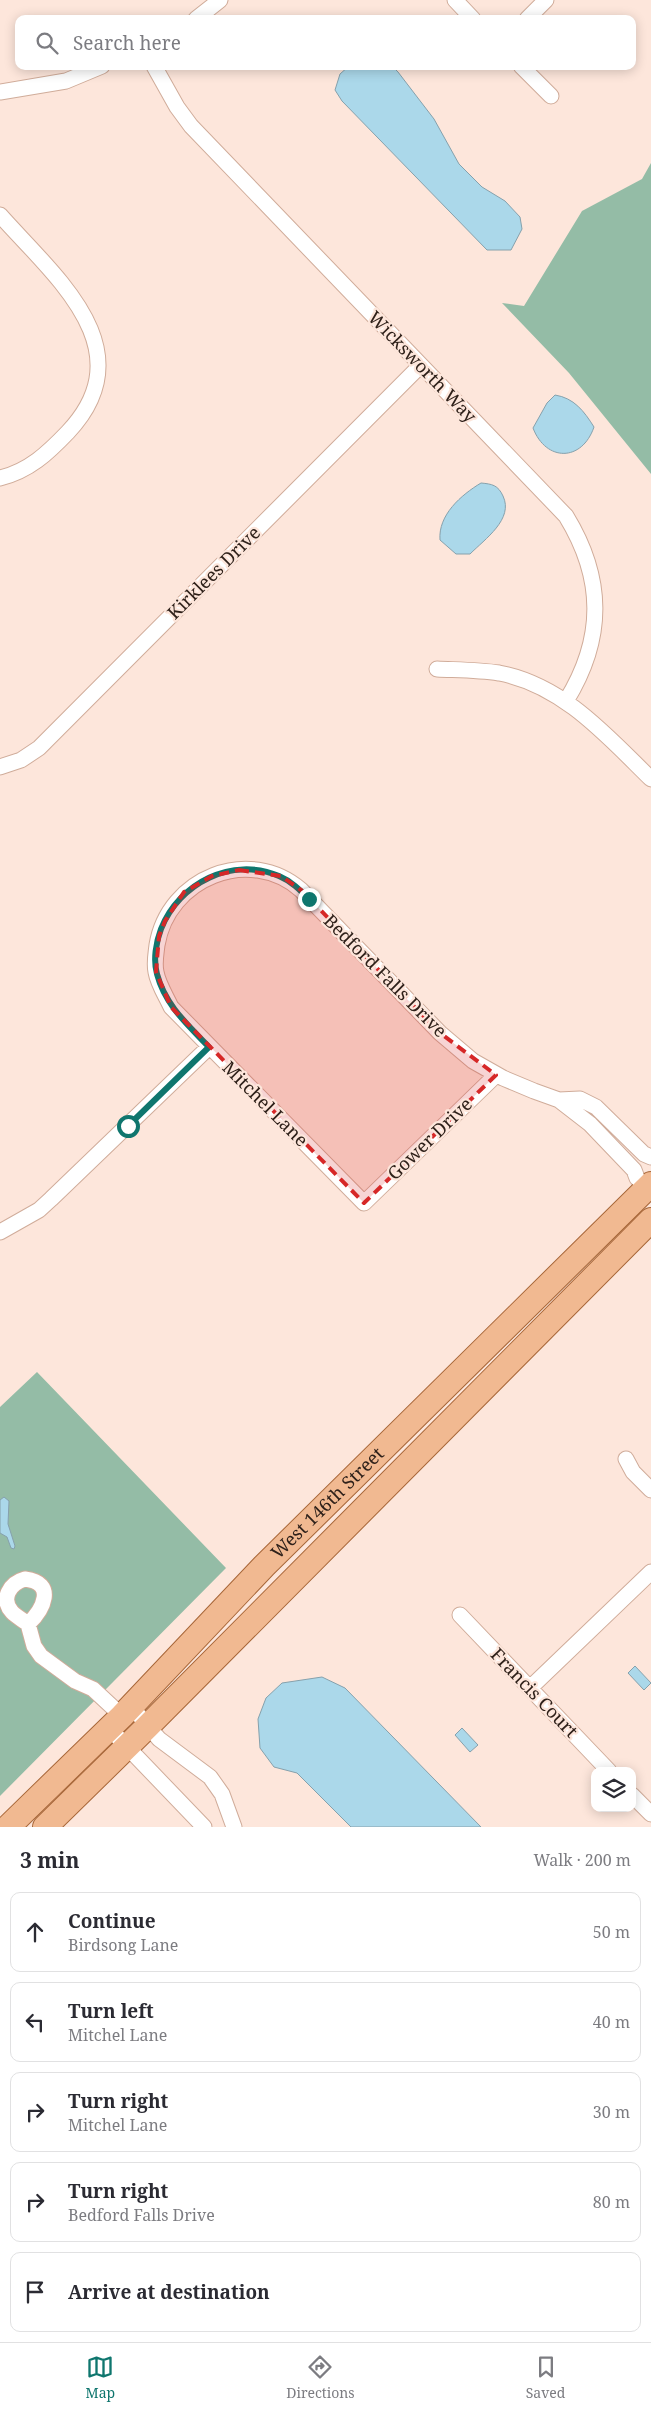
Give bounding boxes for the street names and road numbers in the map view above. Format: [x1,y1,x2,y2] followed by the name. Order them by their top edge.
[363,305,483,428] street label: Wicksworth Way
[162,521,265,624] street label: Kirklees Drive
[319,908,453,1042] street label: Bedford Falls Drive
[218,1055,314,1151] street label: Mitchel Lane
[382,1092,477,1185] street label: Gower Drive
[265,1441,388,1564] street label: West 146th Street
[486,1642,583,1742] street label: Francis Court

